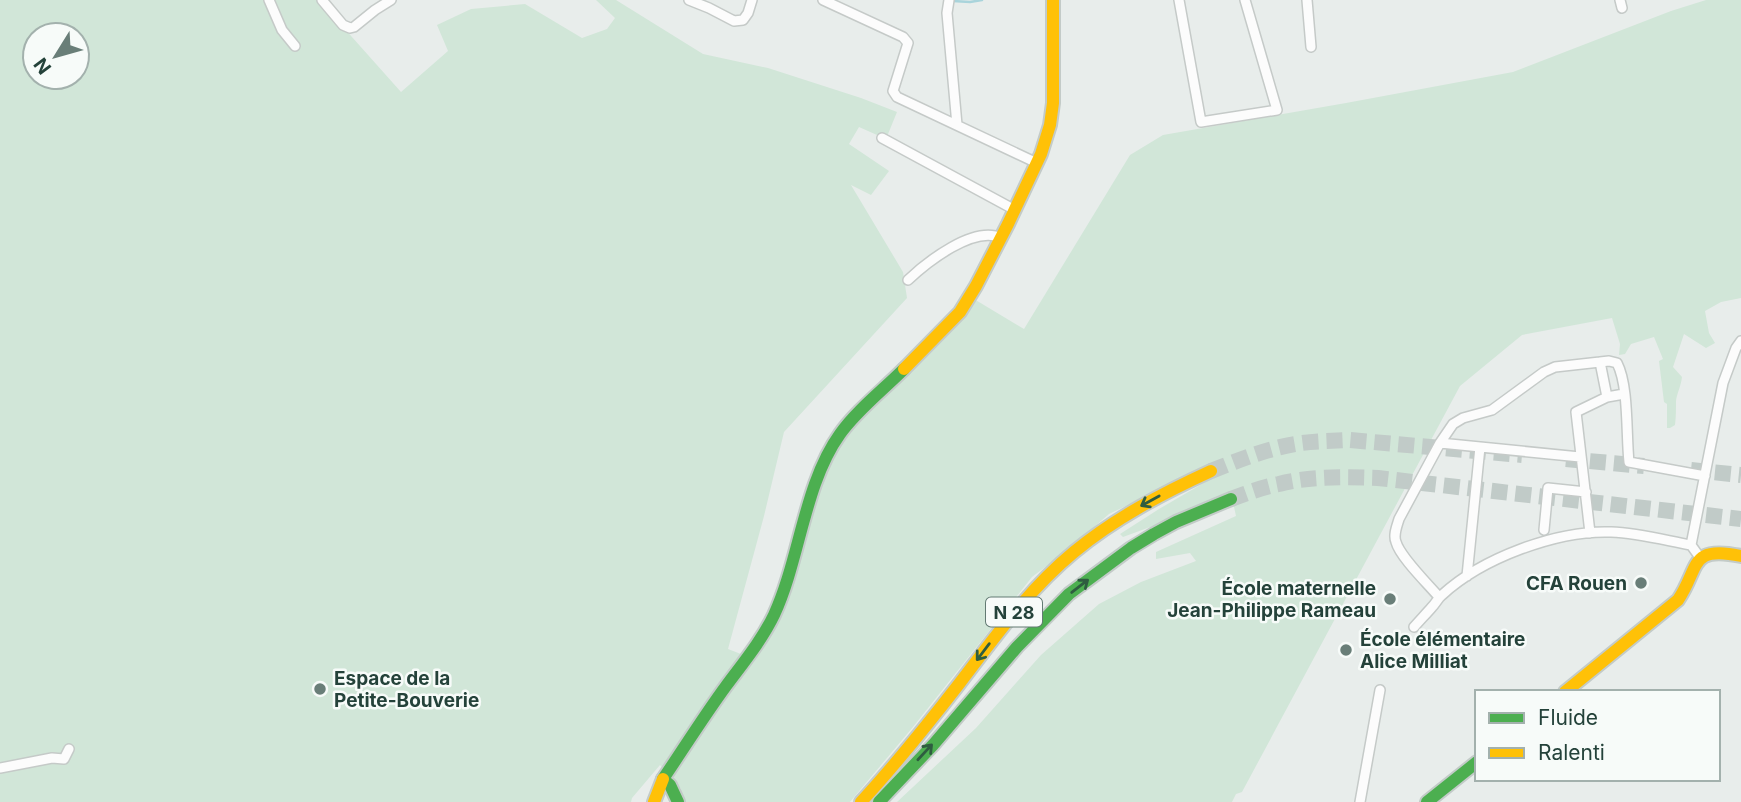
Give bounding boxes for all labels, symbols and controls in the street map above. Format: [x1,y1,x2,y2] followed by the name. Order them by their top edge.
[21,21,91,91] north arrow
[29,53,56,79] text: N
[1140,495,1161,508] one-way arrow
[1526,572,1627,595] place label: CFA Rouen
[1633,575,1649,591] marker: CFA Rouen
[1167,577,1376,622] place label: École maternelle Jean-Philippe Rameau
[1070,579,1089,594] one-way arrow
[1382,591,1398,607] marker: École maternelle Jean-Philippe Rameau
[986,598,1042,626] road number: N 28
[1360,628,1525,673] place label: École élémentaire Alice Milliat
[1338,642,1354,658] marker: École élémentaire Alice Milliat
[975,643,990,661] one-way arrow
[334,667,479,712] place label: Espace de la Petite-Bouverie
[312,681,328,697] marker: Espace de la Petite-Bouverie
[1475,690,1720,781] legend
[1538,705,1598,730] text: Fluide
[1538,740,1605,765] text: Ralenti
[917,744,934,761] one-way arrow

